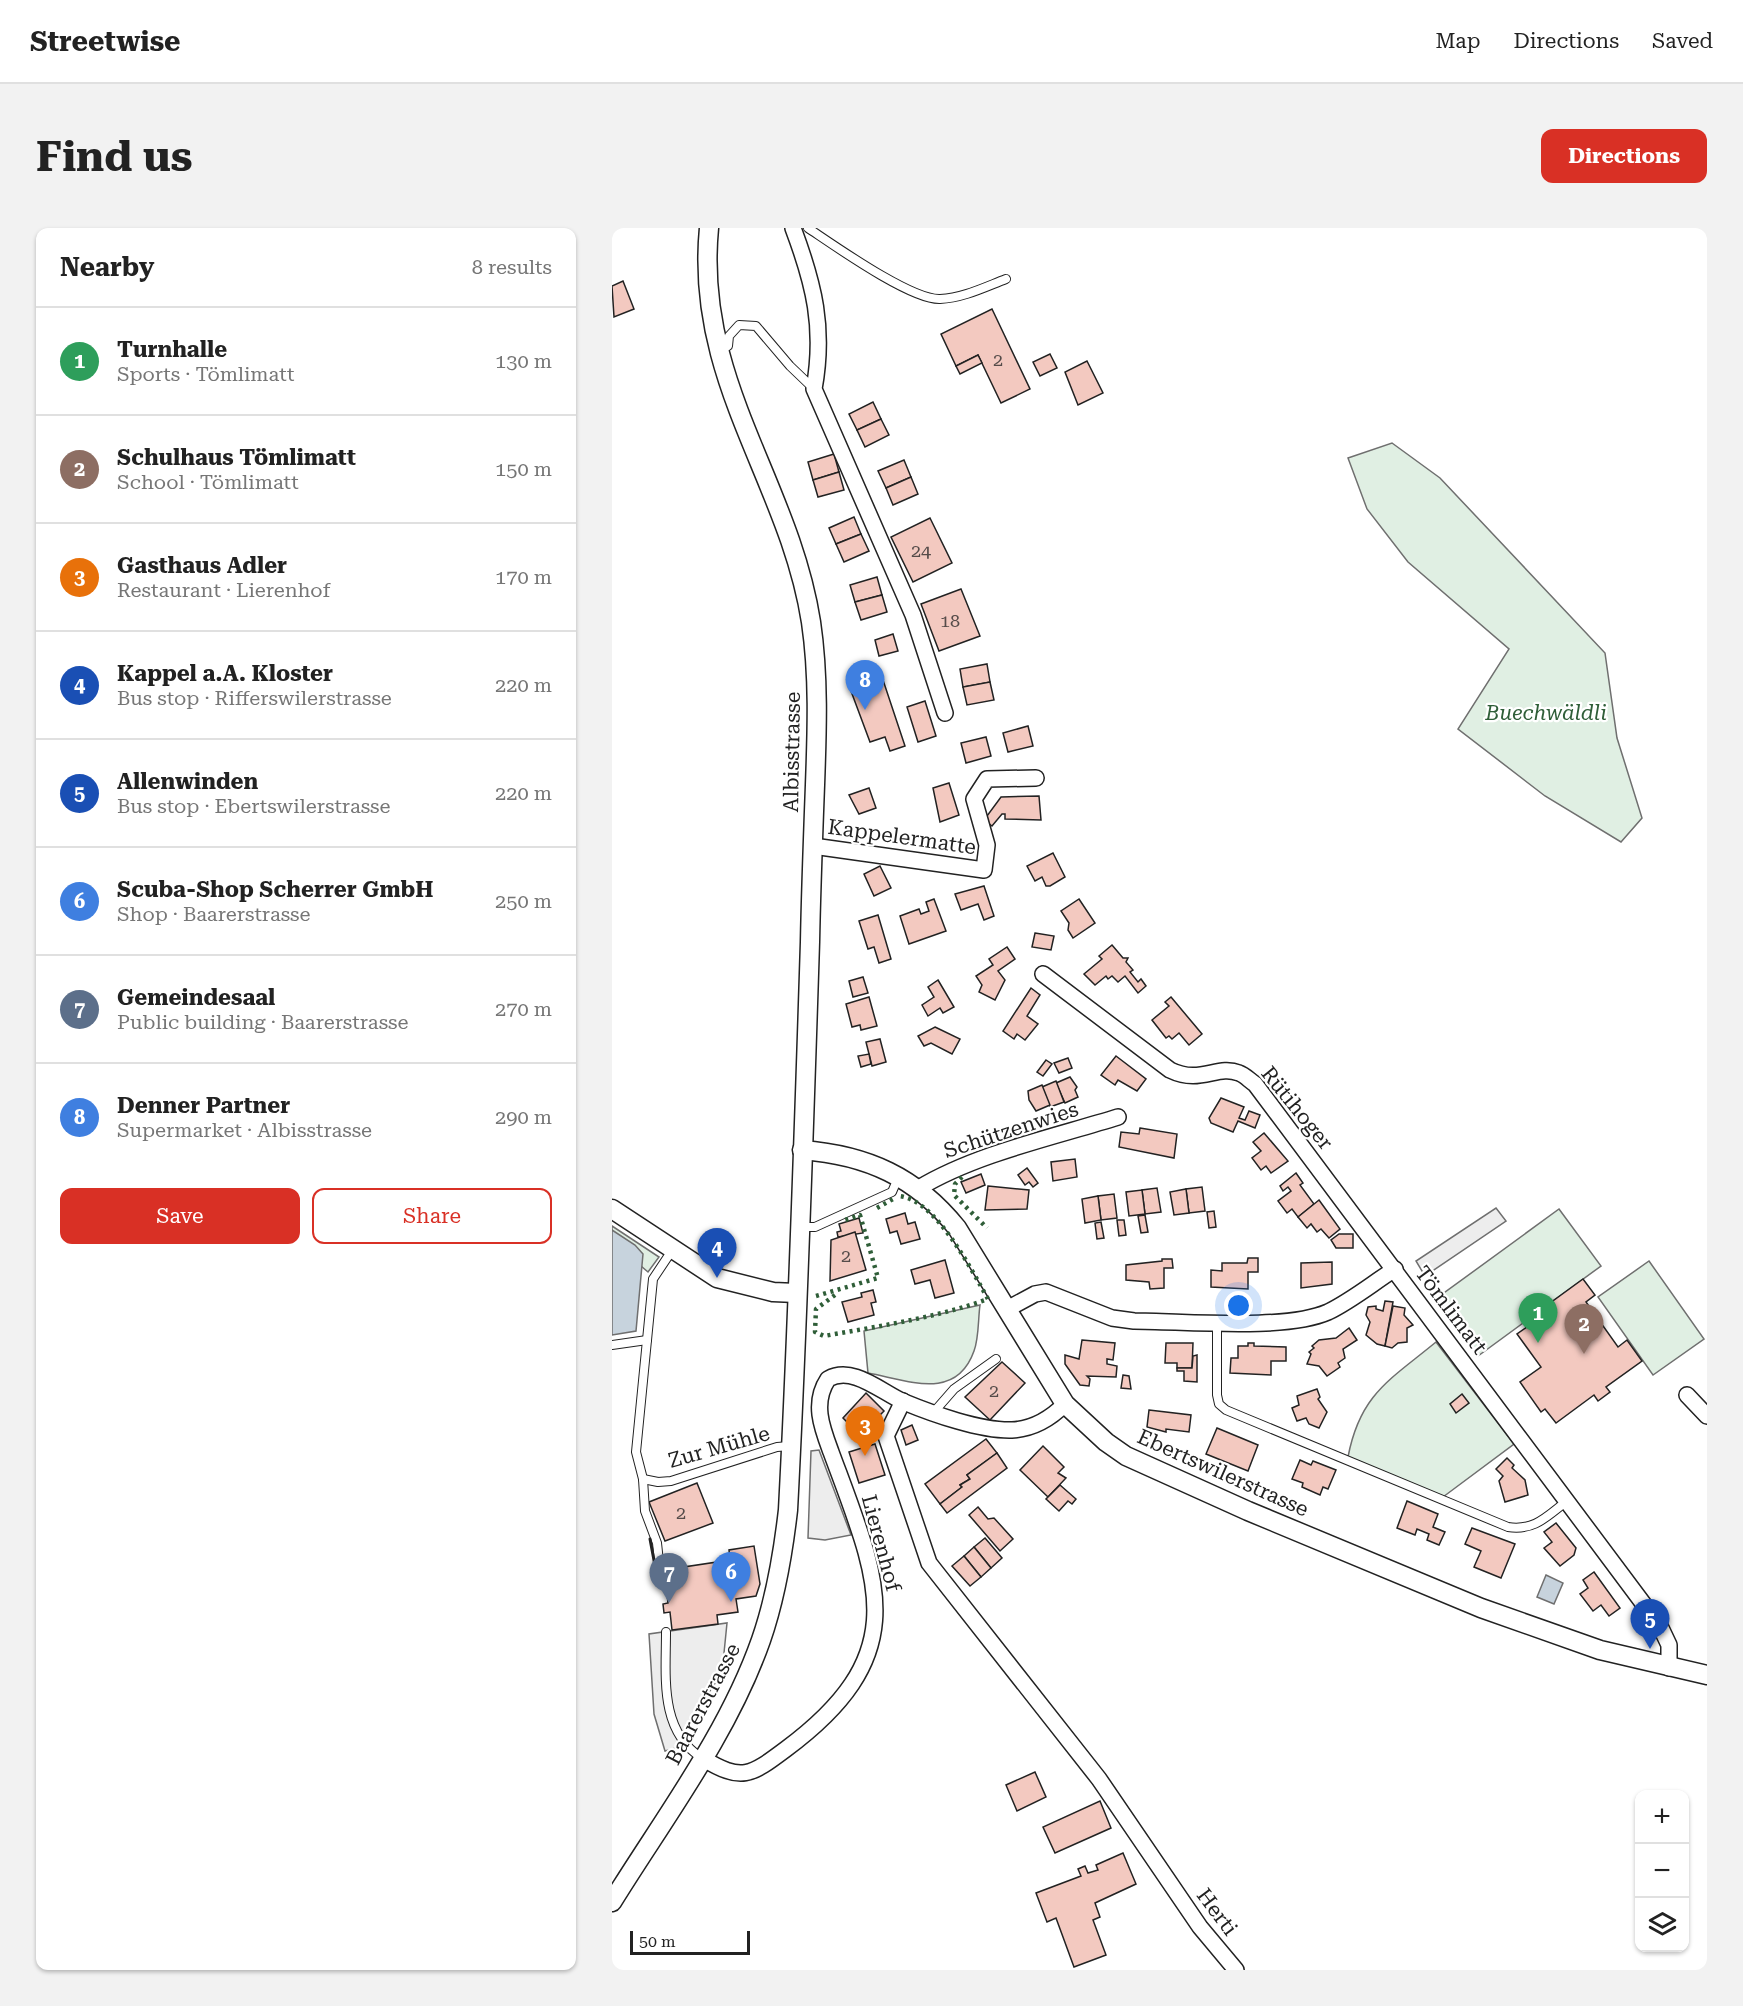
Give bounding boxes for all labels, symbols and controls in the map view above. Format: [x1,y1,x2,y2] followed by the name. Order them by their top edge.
[30,25,181,58] text: Streetwise
[1436,29,1480,53] text: Map
[1513,29,1619,53] text: Directions
[1652,29,1713,53] text: Saved
[1541,129,1707,183] button: Directions
[36,132,193,181] text: Find us
[60,252,154,282] text: Nearby
[472,255,552,279] text: 8 results
[117,337,227,362] text: Turnhalle
[74,349,85,373] text: 1
[495,349,552,373] text: 130 m
[993,349,1003,370] house number: 2
[117,362,294,386] text: Sports · Tömlimatt
[117,445,356,470] text: Schulhaus Tömlimatt
[74,457,85,481] text: 2
[495,457,552,481] text: 150 m
[117,470,299,494] text: School · Tömlimatt
[911,540,931,561] house number: 24
[117,553,287,578] text: Gasthaus Adler
[74,565,85,589] text: 3
[495,565,552,589] text: 170 m
[117,578,330,602] text: Restaurant · Lierenhof
[940,610,960,631] house number: 18
[846,660,884,710] pin: 8
[117,661,333,686] text: Kappel a.A. Kloster
[74,673,85,697] text: 4
[495,673,552,697] text: 220 m
[117,686,392,710] text: Bus stop · Rifferswilerstrasse
[779,692,805,812] street label: Albisstrasse
[1484,701,1607,725] park label: Buechwäldli
[117,769,258,794] text: Allenwinden
[74,781,85,805] text: 5
[495,781,552,805] text: 220 m
[117,794,391,818] text: Bus stop · Ebertswilerstrasse
[826,815,978,859] street label: Kappelermatte
[117,877,433,902] text: Scuba-Shop Scherrer GmbH
[74,889,85,913] text: 6
[495,889,552,913] text: 250 m
[117,902,311,926] text: Shop · Baarerstrasse
[117,985,275,1010] text: Gemeindesaal
[74,997,85,1021] text: 7
[495,997,552,1021] text: 270 m
[117,1010,408,1034] text: Public building · Baarerstrasse
[1256,1062,1338,1155] street label: Rütihoger
[117,1093,290,1118] text: Denner Partner
[941,1097,1081,1163] street label: Schützenwies
[74,1105,85,1129] text: 8
[495,1105,552,1129] text: 290 m
[117,1118,372,1142] text: Supermarket · Albisstrasse
[60,1188,300,1244] button: Save
[312,1188,552,1244] button: Share
[698,1228,736,1278] pin: 4
[841,1245,851,1266] house number: 2
[1410,1261,1492,1359] street label: Tömlimatt
[1224,1291,1253,1320] your location
[1518,1294,1558,1343] pin: 1
[1564,1304,1604,1354] pin: 2
[989,1380,999,1401] house number: 2
[846,1406,884,1456] pin: 3
[666,1421,772,1473] street label: Zur Mühle
[1134,1424,1312,1522] street label: Ebertswilerstrasse
[857,1492,906,1595] street label: Lierenhof
[676,1502,686,1523] house number: 2
[712,1552,750,1602] pin: 6
[650,1554,688,1603] pin: 7
[1630,1600,1670,1649] pin: 5
[661,1639,745,1769] street label: Baarerstrasse
[1635,1790,1689,1952] map controls
[1635,1790,1689,1844] button: +
[1635,1844,1689,1898] button: −
[1192,1884,1242,1940] street label: Herti
[1635,1898,1689,1952] button: layers
[630,1928,750,1956] scale bar
[639,1932,676,1951] text: 50 m

